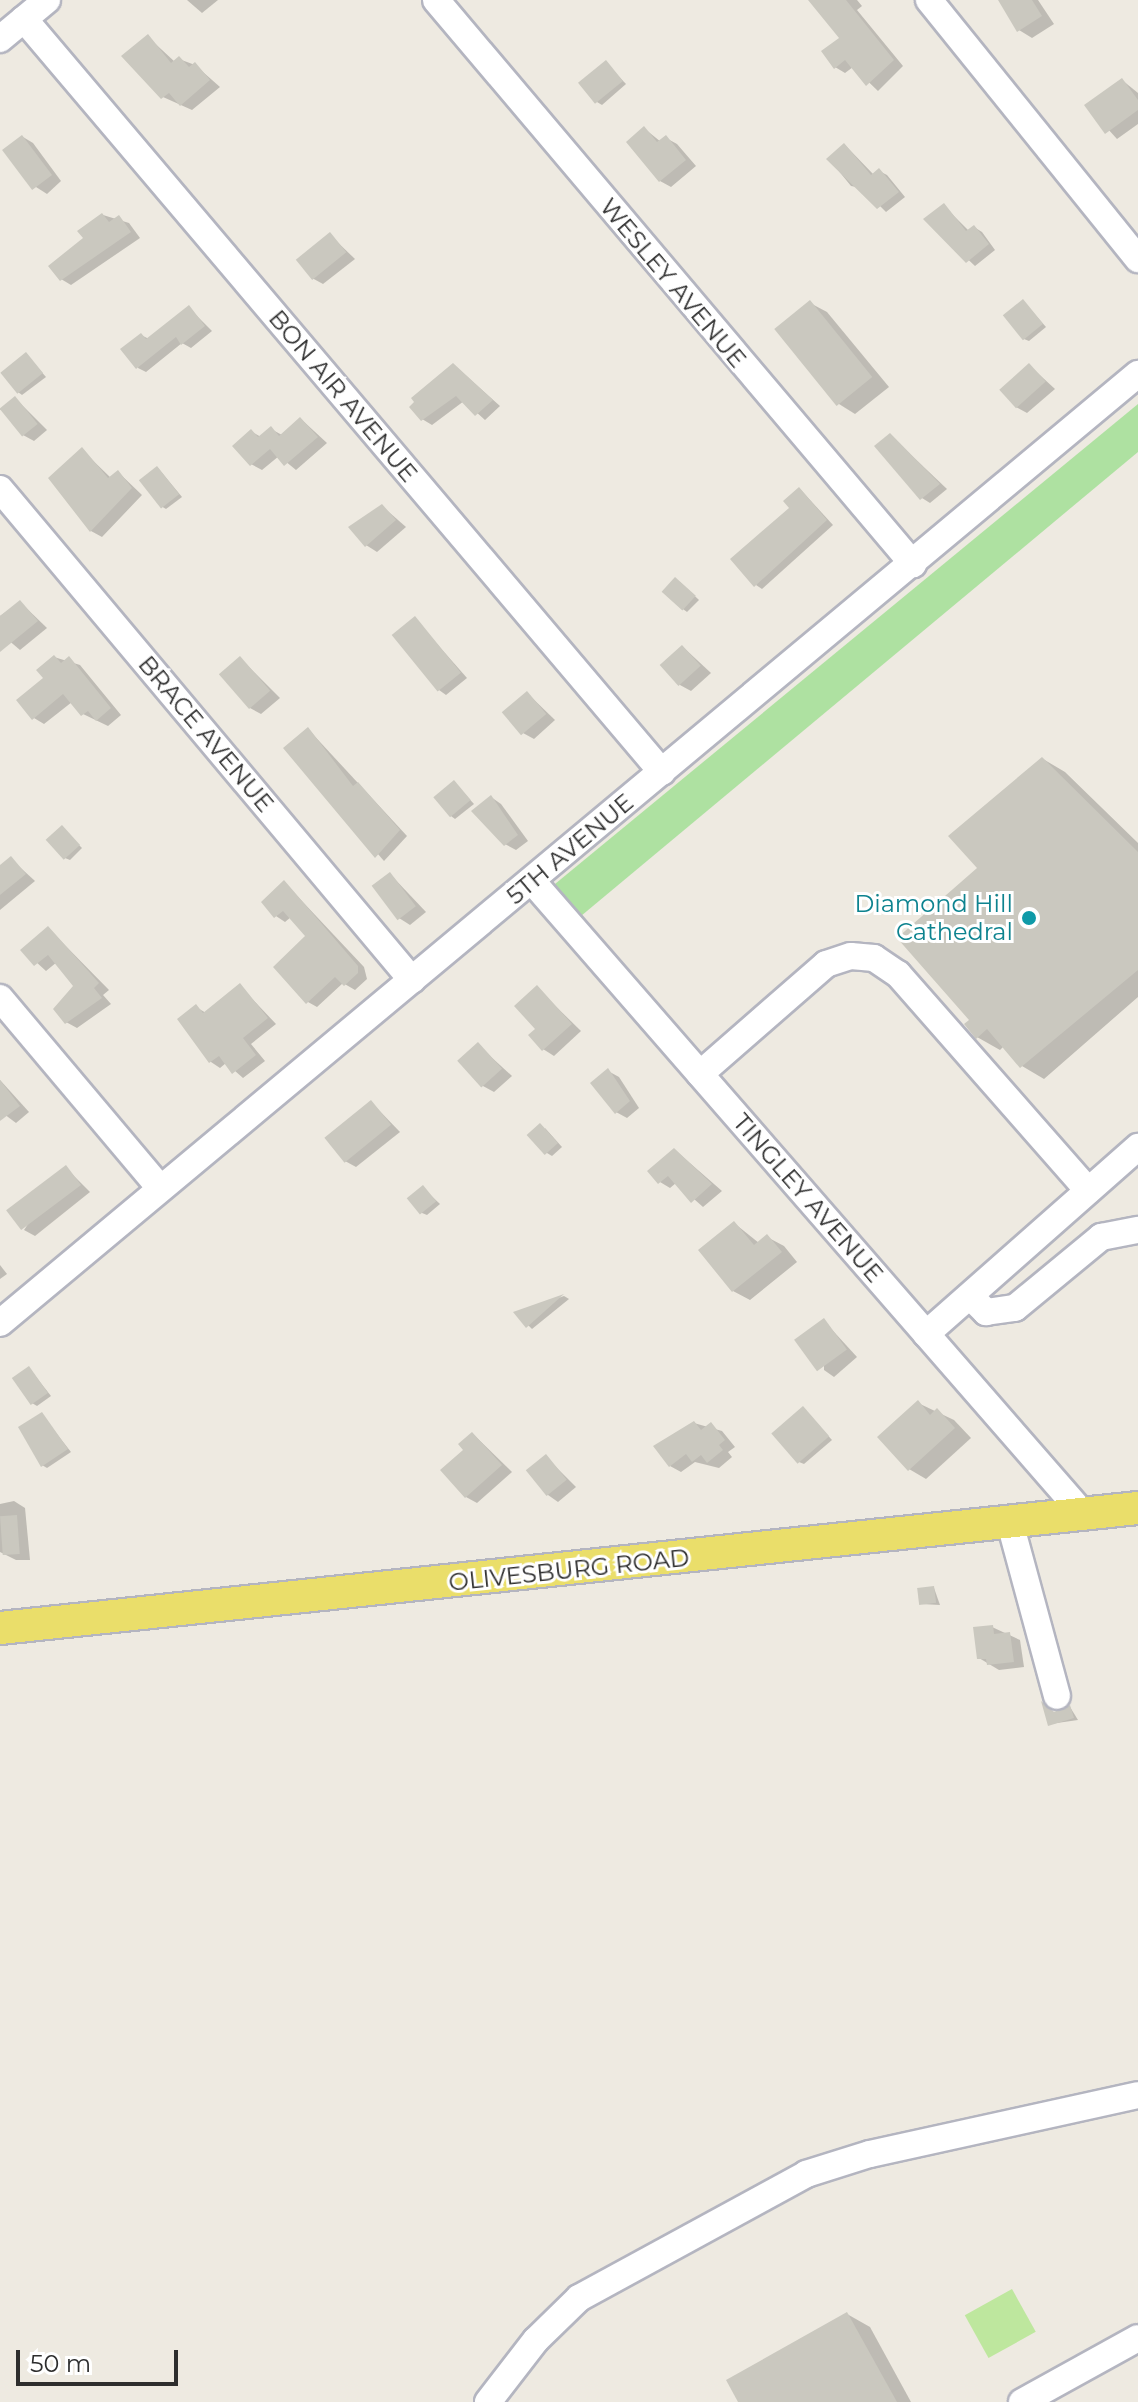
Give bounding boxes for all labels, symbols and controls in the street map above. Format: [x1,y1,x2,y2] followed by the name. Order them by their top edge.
[594,193,752,373] street label: WESLEY AVENUE
[263,304,423,488] street label: BON AIR AVENUE
[132,650,280,818] street label: BRACE AVENUE
[501,788,639,910] street label: 5TH AVENUE
[854,890,1013,946] place label: Diamond Hill Cathedral
[1020,909,1038,927] marker: Diamond Hill Cathedral
[727,1108,889,1288] street label: TINGLEY AVENUE
[447,1543,691,1597] street label: OLIVESBURG ROAD
[20,2334,182,2384] scale bar
[30,2349,91,2378] text: 50 m

